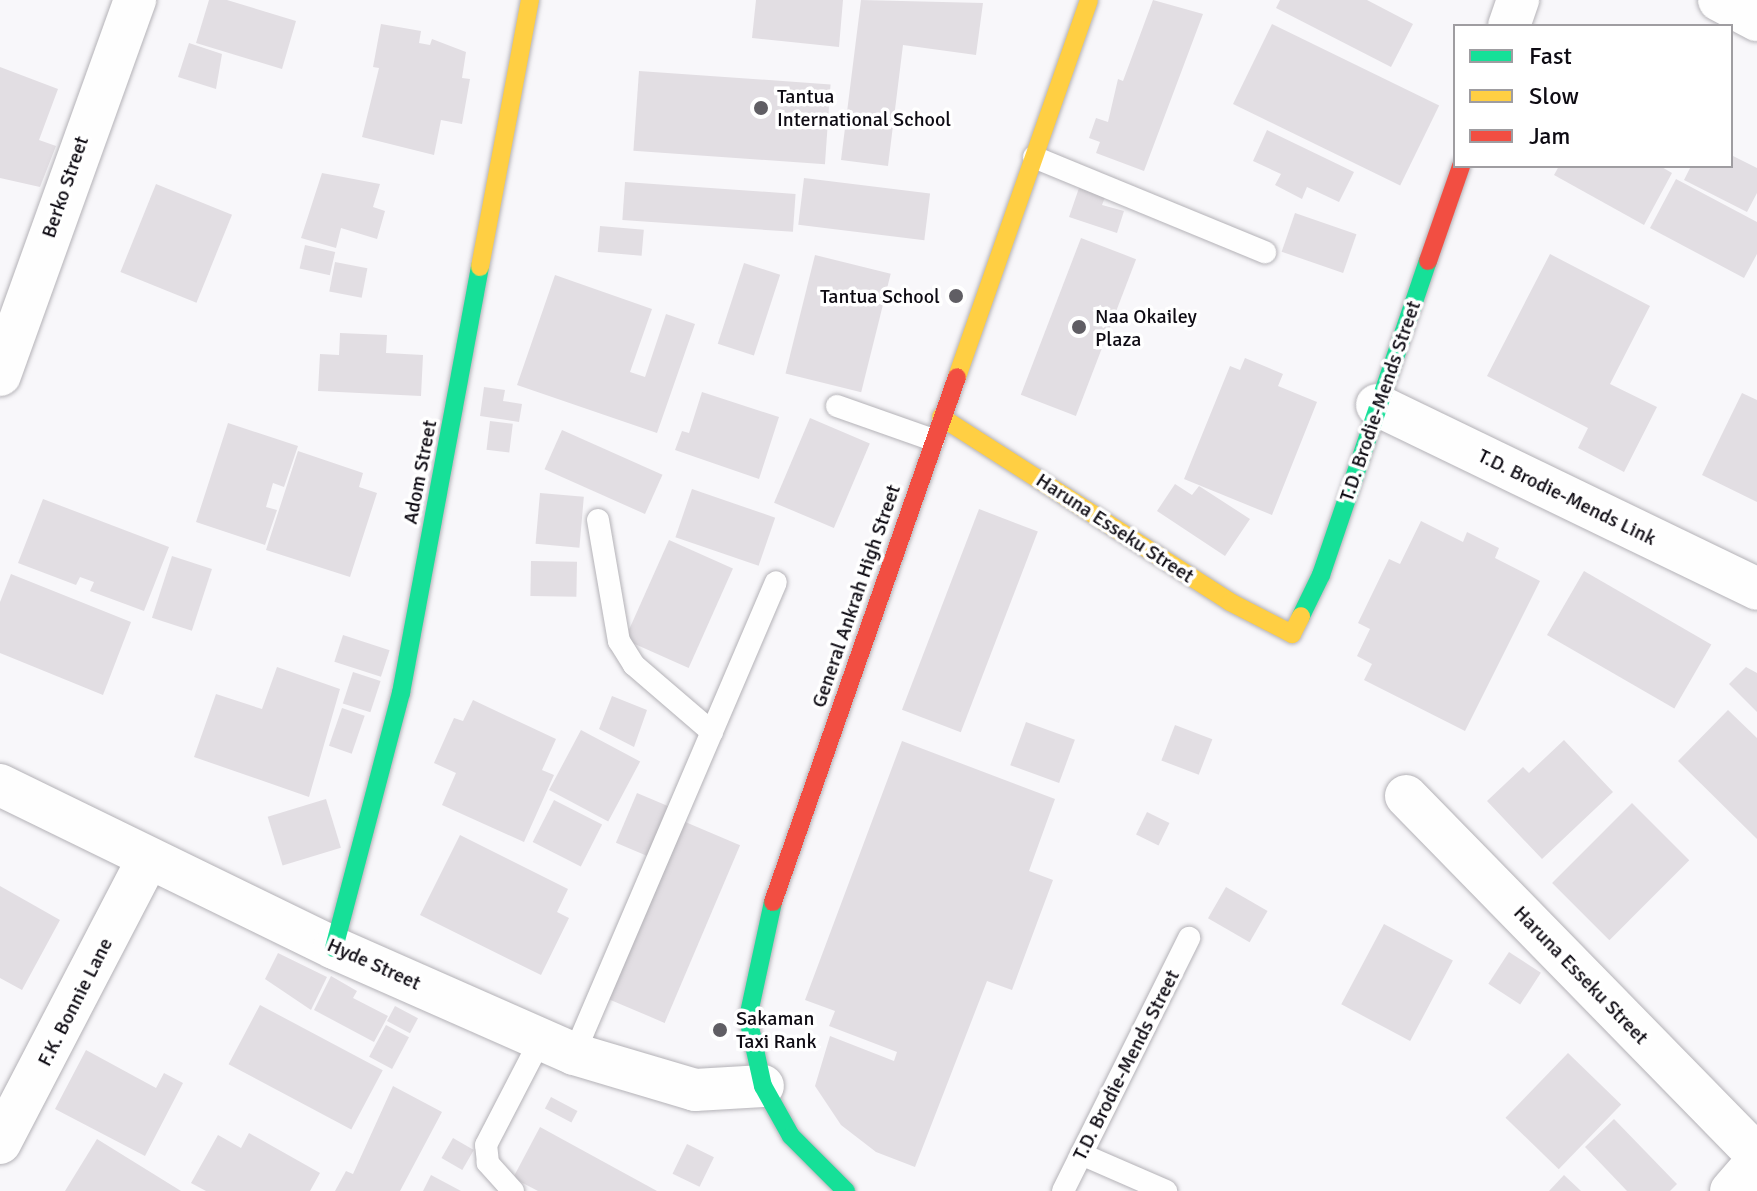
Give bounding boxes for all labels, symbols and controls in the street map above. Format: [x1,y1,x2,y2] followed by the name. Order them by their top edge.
[1453,24,1733,168] legend
[1529,41,1572,71] text: Fast
[1529,81,1579,111] text: Slow
[777,84,951,131] place label: Tantua International School
[752,99,770,117] marker: Tantua International School
[1529,121,1570,151] text: Jam
[36,133,94,241] street label: Berko Street
[820,284,940,308] place label: Tantua School
[947,287,965,305] marker: Tantua School
[1334,298,1426,504] street label: T.D. Brodie-Mends Street
[1095,304,1197,351] place label: Naa Okailey Plaza
[1070,318,1088,336] marker: Naa Okailey Plaza
[398,418,442,526] street label: Adom Street
[1474,443,1660,551] street label: T.D. Brodie-Mends Link
[1032,468,1198,588] street label: Haruna Esseku Street
[807,481,905,711] street label: General Ankrah High Street
[1509,901,1653,1049] street label: Haruna Esseku Street
[324,933,424,995] street label: Hyde Street
[32,934,118,1070] street label: F.K. Bonnie Lane
[1068,966,1184,1164] street label: T.D. Brodie-Mends Street
[736,1006,817,1053] place label: Sakaman Taxi Rank
[711,1021,729,1039] marker: Sakaman Taxi Rank

